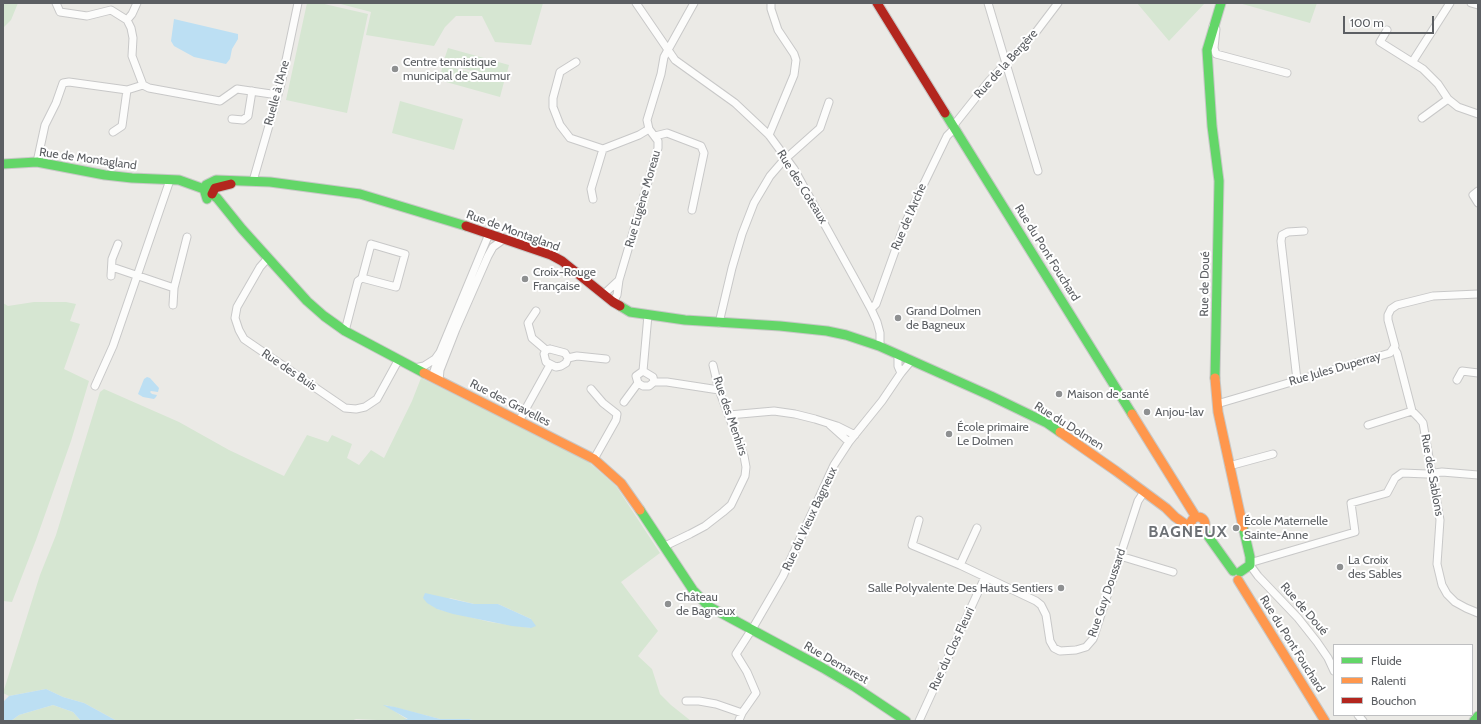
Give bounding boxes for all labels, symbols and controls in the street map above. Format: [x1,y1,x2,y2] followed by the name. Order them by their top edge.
[1345,8,1436,34] scale bar
[1350,15,1384,30] text: 100 m
[971,27,1041,101] street label: Rue de la Bergère
[403,55,510,83] place label: Centre tennistique municipal de Saumur
[261,59,293,127] street label: Ruelle à l'Ane
[390,64,400,74] marker: Centre tennistique municipal de Saumur
[38,145,138,173] street label: Rue de Montagland
[774,147,830,227] street label: Rue des Coteaux
[622,149,664,249] street label: Rue Eugène Moreau
[888,181,930,253] street label: Rue de l'Arche
[1011,202,1083,304] street label: Rue du Pont Fouchard
[464,207,562,255] street label: Rue de Montagland
[1197,251,1213,317] street label: Rue de Doué
[533,265,596,293] place label: Croix-Rouge Française
[520,274,530,284] marker: Croix-Rouge Française
[906,304,981,332] place label: Grand Dolmen de Bagneux
[893,313,903,323] marker: Grand Dolmen de Bagneux
[259,346,319,394] street label: Rue des Buis
[1287,349,1383,389] street label: Rue Jules Duperray
[710,374,750,458] street label: Rue des Menhirs
[467,376,553,430] street label: Rue des Gravelles
[1067,387,1149,401] place label: Maison de santé
[1054,389,1064,399] marker: Maison de santé
[1032,399,1106,453] street label: Rue du Dolmen
[1155,405,1204,419] place label: Anjou-lav
[1142,407,1152,417] marker: Anjou-lav
[957,420,1029,448] place label: École primaire Le Dolmen
[944,429,954,439] marker: École primaire Le Dolmen
[1418,433,1446,517] street label: Rue des Sablons
[780,465,840,573] street label: Rue du Vieux Bagneux
[1244,514,1328,542] place label: École Maternelle Sainte-Anne
[1148,522,1228,542] district label: BAGNEUX
[1231,523,1241,533] marker: École Maternelle Sainte-Anne
[1085,547,1129,639] street label: Rue Guy Doussard
[1348,553,1402,581] place label: La Croix des Sables
[1335,562,1345,572] marker: La Croix des Sables
[1277,580,1331,638] street label: Rue de Doué
[868,581,1053,595] place label: Salle Polyvalente Des Hauts Sentiers
[1056,583,1066,593] marker: Salle Polyvalente Des Hauts Sentiers
[676,590,735,618] place label: Château de Bagneux
[1256,593,1328,695] street label: Rue du Pont Fouchard
[663,599,673,609] marker: Château de Bagneux
[926,605,978,693] street label: Rue du Clos Fleuri
[801,639,871,687] street label: Rue Demarest
[1333,644,1473,716] legend
[1371,653,1402,668] text: Fluide
[1371,673,1406,688] text: Ralenti
[1371,693,1416,708] text: Bouchon

